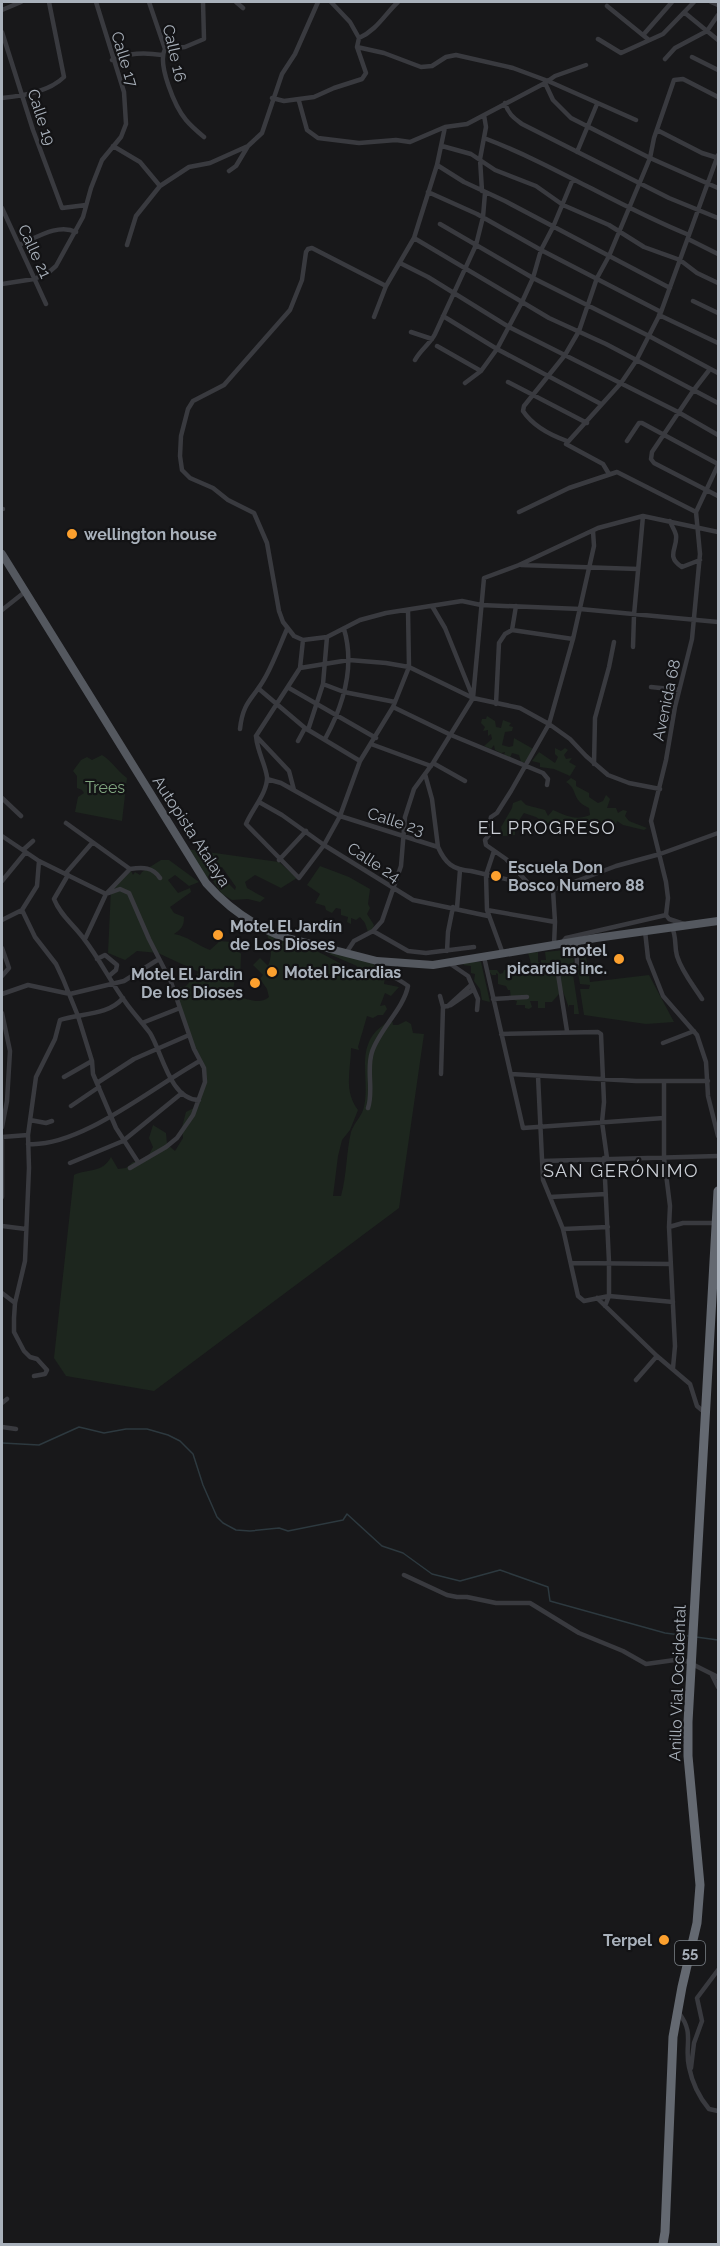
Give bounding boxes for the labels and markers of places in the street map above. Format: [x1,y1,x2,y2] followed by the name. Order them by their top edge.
[84,525,217,544] place label: wellington house
[65,527,79,541] marker: wellington house
[508,858,645,895] place label: Escuela Don Bosco Numero 88
[489,869,503,883] marker: Escuela Don Bosco Numero 88
[230,917,342,954] place label: Motel El Jardín de Los Dioses
[211,928,225,942] marker: Motel El Jardín de Los Dioses
[507,941,608,978] place label: motel picardias inc.
[612,952,626,966] marker: motel picardias inc.
[284,963,401,982] place label: Motel Picardias
[131,965,243,1002] place label: Motel El Jardin De los Dioses
[265,965,279,979] marker: Motel Picardias
[248,976,262,990] marker: Motel El Jardin De los Dioses
[603,1931,653,1950] place label: Terpel
[657,1933,671,1947] marker: Terpel

